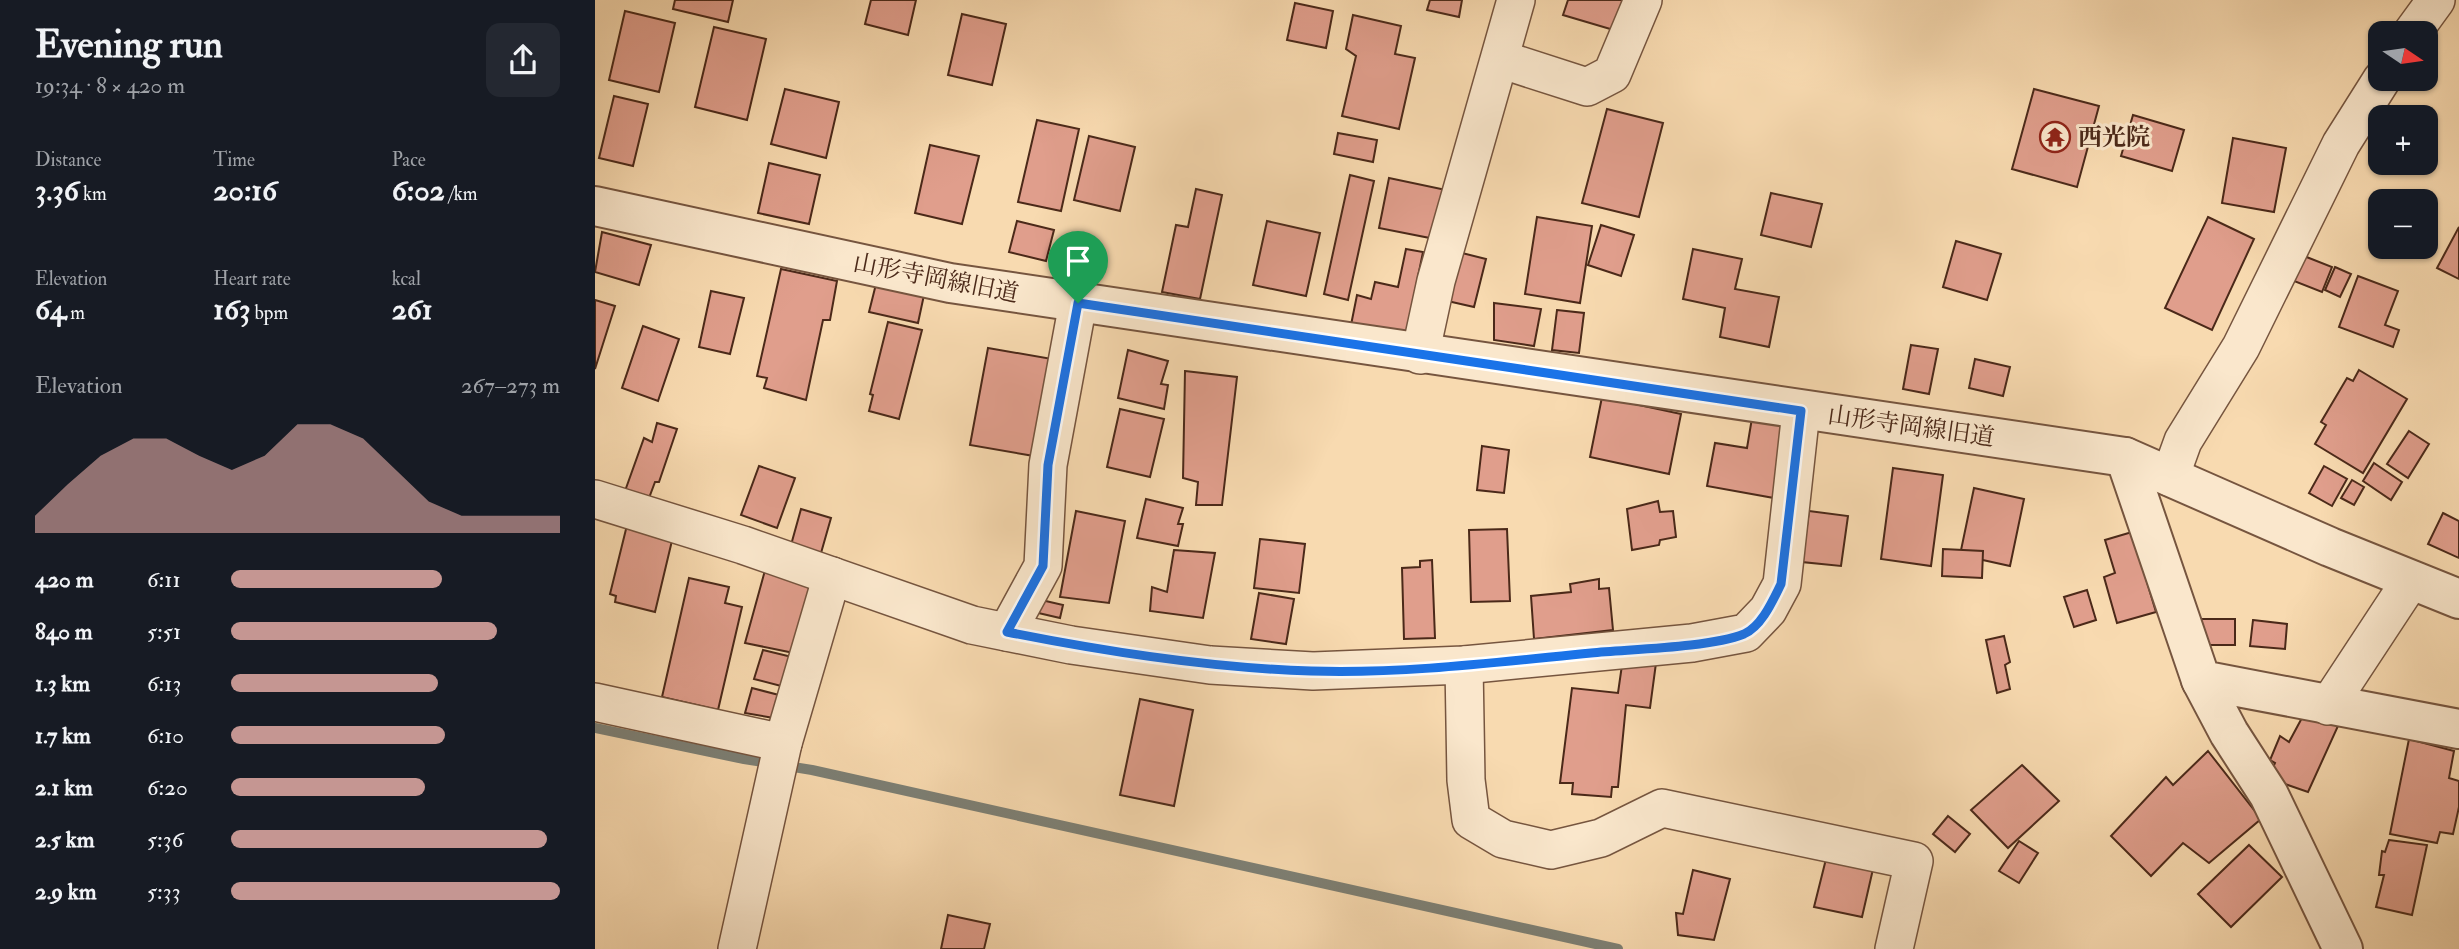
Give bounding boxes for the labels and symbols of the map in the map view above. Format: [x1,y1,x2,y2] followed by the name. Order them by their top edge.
[2368,21,2438,91] north arrow
[2038,120,2072,154] temple icon: 西光院
[2078,122,2150,153] place label: 西光院
[1048,231,1108,303] pin
[850,247,1021,310] street label: 山形寺岡線旧道
[1826,399,1996,454] street label: 山形寺岡線旧道

